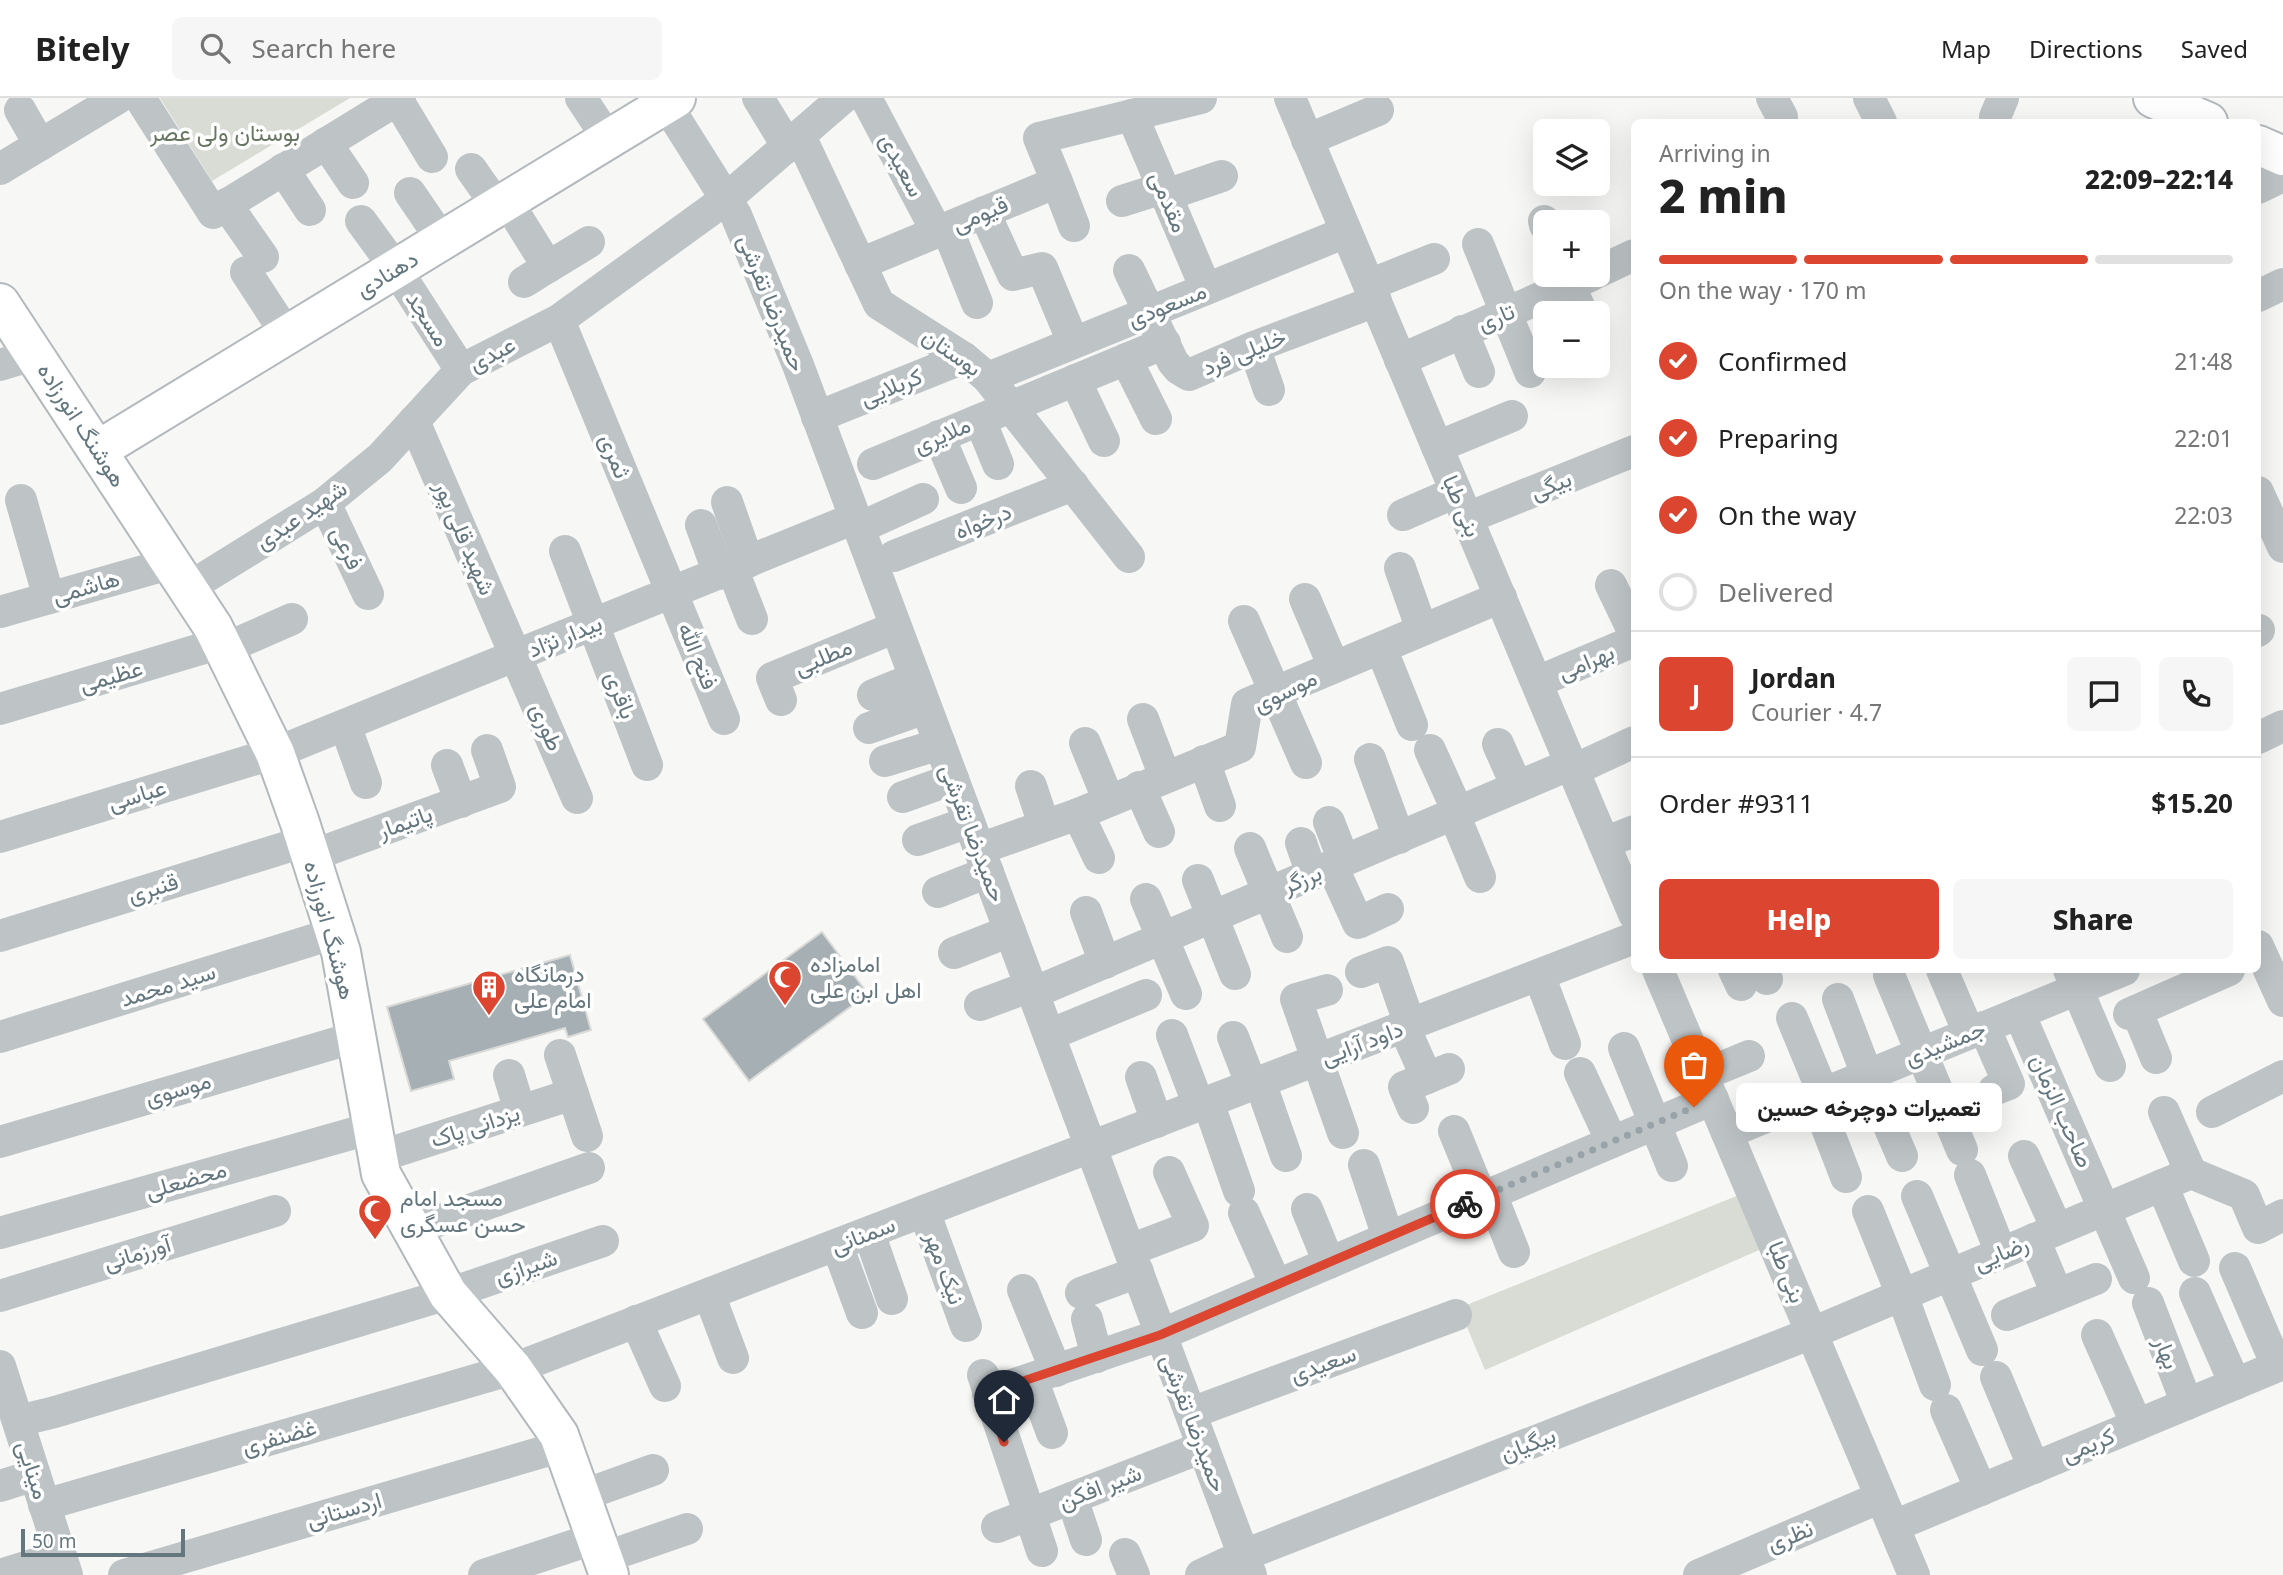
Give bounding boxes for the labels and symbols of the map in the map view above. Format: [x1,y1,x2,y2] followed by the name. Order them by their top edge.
[149,116,300,148] park label: بوستان ولی عصر
[873,127,933,202] street label: سعیدی
[1143,166,1197,237] street label: مقدمی
[947,187,1013,239] street label: قیومی
[731,229,815,376] street label: حمیدرضا تفرشی
[349,242,424,304] street label: دهنادی
[1122,274,1211,334] street label: مسعودی
[399,285,458,352] street label: مسجد
[1472,294,1519,338] street label: تاری
[917,319,989,383] street label: بوستان
[1197,320,1290,382] street label: خلیلی فرد
[463,328,520,379] street label: عبدی
[31,356,135,493] street label: هوشنگ انورزاده
[855,359,926,413] street label: کربلایی
[908,408,975,460] street label: ملایری
[593,429,639,483] street label: ثمری
[1525,461,1576,507] street label: بیگی
[1436,470,1490,542] street label: بنی طبا
[248,472,353,557] street label: شهید عبدی
[426,475,504,600] street label: شهید قلی پور
[949,494,1016,546] street label: درخواه
[324,521,372,575] street label: فرعی
[48,561,123,611] street label: هاشمی
[523,606,607,664] street label: بیدار نژاد
[670,617,727,694] street label: فتح الله
[789,630,857,683] street label: مطلبی
[1552,635,1619,687] street label: بهرامی
[75,651,146,699] street label: عظیمی
[1247,661,1322,719] street label: موسوی
[598,666,646,723] street label: باقری
[524,698,572,756] street label: طوری
[933,759,1015,906] street label: حمیدرضا تفرشی
[104,770,170,818] street label: عباسی
[372,797,437,847] street label: پاتیمار
[1276,856,1326,901] street label: برزگر
[297,857,365,1003] street label: هوشنگ انورزاده
[123,864,182,910] street label: قنبری
[810,947,922,1005] place label: امامزاده اهل ابن علی
[116,954,219,1014] street label: سید محمد
[514,957,592,1015] place label: درمانگاه امام علی
[766,958,804,1007] mosque icon: امامزاده اهل ابن علی
[470,968,508,1017] building icon: درمانگاه امام علی
[1899,1011,1990,1073] street label: جمشیدی
[1316,1012,1407,1072] street label: داود آرایی
[1664,1035,1724,1107] pin
[2024,1049,2102,1172] street label: صاحب الزمان
[141,1063,214,1113] street label: موسوی
[1736,1082,2002,1132] callout: تعمیرات دوچرخه حسین
[426,1096,524,1155] street label: یزدانی پاک
[141,1152,230,1206] street label: محضعلی
[1430,1169,1500,1239] courier
[400,1181,526,1239] place label: مسجد امام حسن عسگری
[356,1192,394,1241] mosque icon: مسجد امام حسن عسگری
[826,1207,899,1261] street label: سمنانی
[99,1226,176,1277] street label: آورزمانی
[918,1226,974,1308] street label: نیک مهر
[1968,1226,2033,1278] street label: رضایی
[1761,1236,1815,1307] street label: بنی طبا
[490,1241,561,1292] street label: شیرازی
[2147,1331,2189,1373] street label: بهار
[1285,1336,1360,1390] street label: سعیدی
[1154,1349,1236,1496] street label: حمیدرضا تفرشی
[974,1370,1034,1442] pin
[238,1410,320,1462] street label: غضنفری
[1495,1418,1560,1468] street label: بیگیان
[2056,1419,2119,1469] street label: کریمی
[10,1436,58,1503] street label: مینایی
[1054,1456,1146,1516] street label: شیر افکن
[302,1483,385,1535] street label: اردستانی
[1762,1511,1818,1559] street label: نظری
[21,1526,186,1558] scale bar

